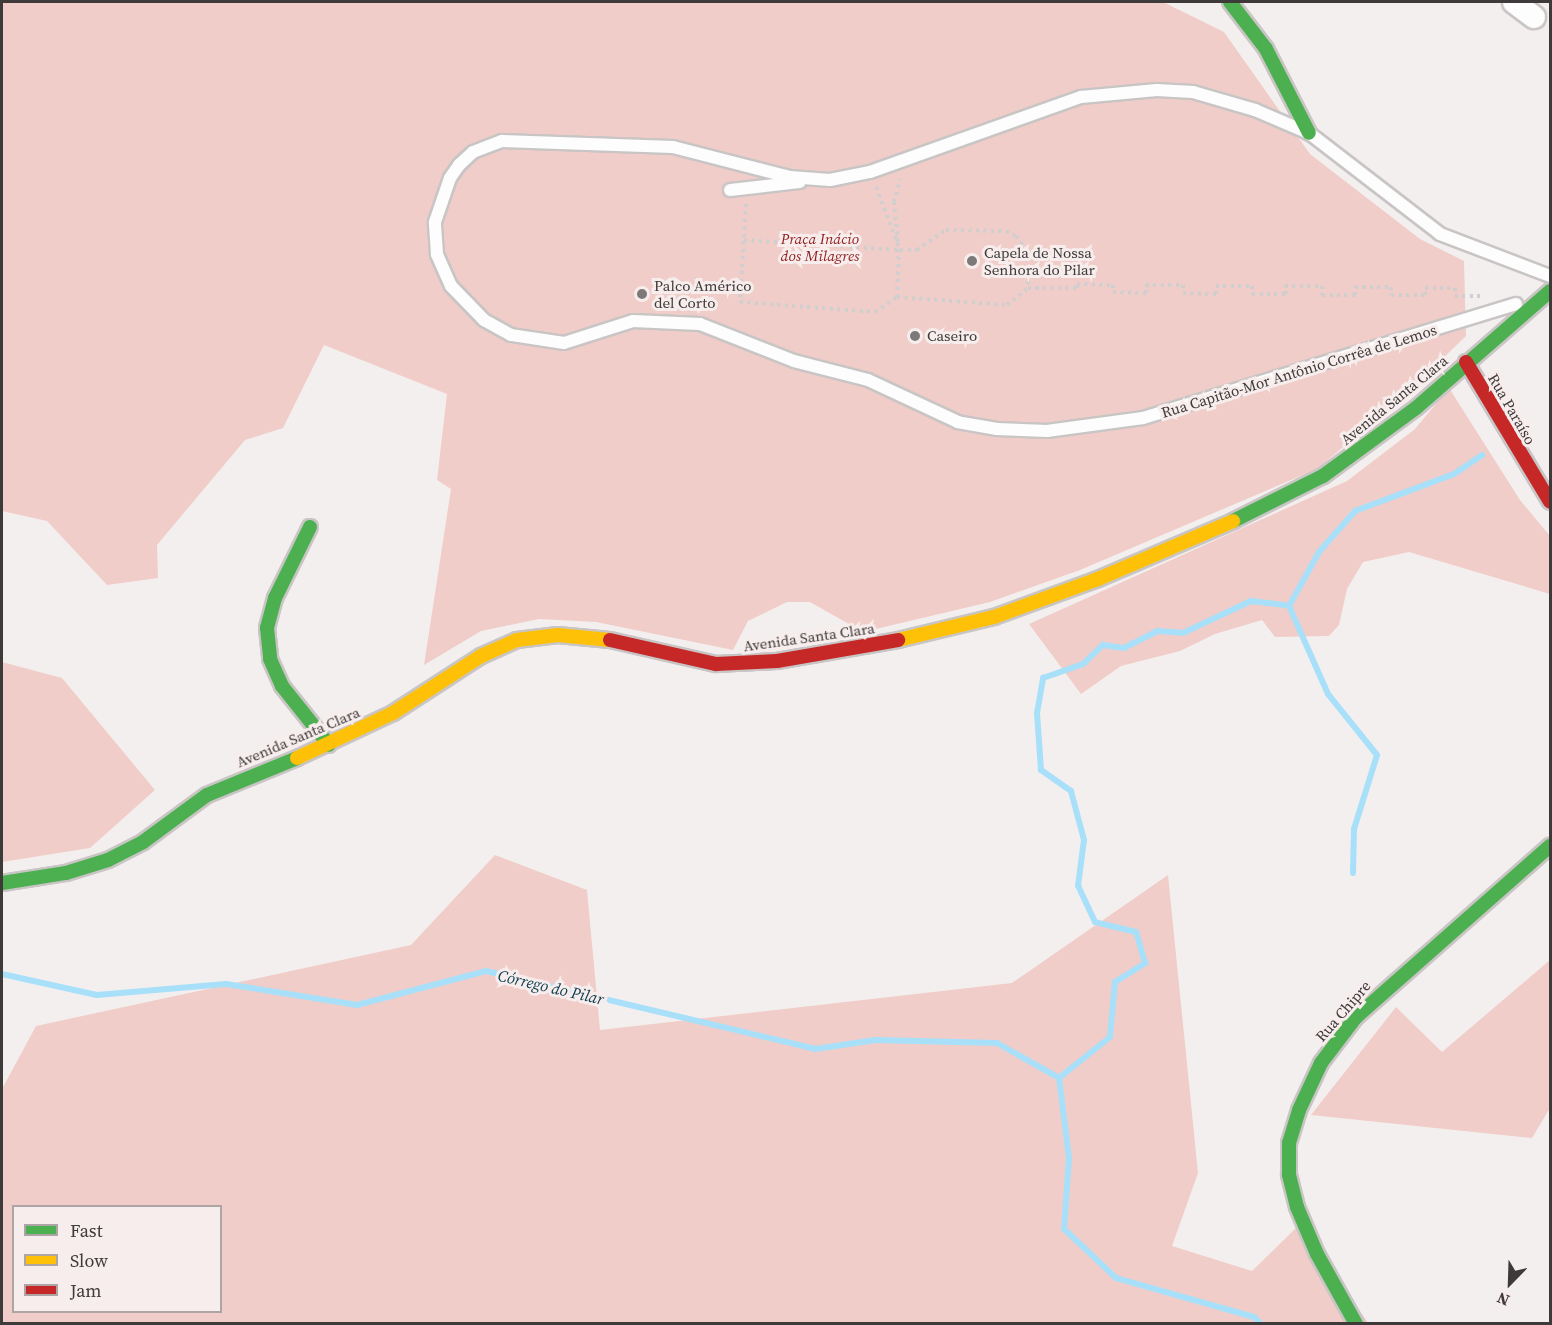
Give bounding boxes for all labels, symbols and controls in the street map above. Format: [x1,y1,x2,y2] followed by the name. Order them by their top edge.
[781,229,859,264] park label: Praça Inácio dos Milagres
[984,243,1095,278] place label: Capela de Nossa Senhora do Pilar
[965,254,979,268] marker: Capela de Nossa Senhora do Pilar
[654,276,751,311] place label: Palco Américo del Corto
[635,287,649,301] marker: Palco Américo del Corto
[1159,320,1439,422] street label: Rua Capitão-Mor Antônio Corrêa de Lemos
[927,327,977,345] place label: Caseiro
[908,329,922,343] marker: Caseiro
[1337,351,1451,449] street label: Avenida Santa Clara
[1484,370,1540,448] street label: Rua Paraíso
[742,619,876,655] street label: Avenida Santa Clara
[234,703,362,771] street label: Avenida Santa Clara
[496,965,606,1009] water label: Córrego do Pilar
[1312,977,1374,1045] street label: Rua Chipre
[12,1205,222,1313] legend
[70,1218,103,1243] text: Fast
[70,1248,108,1273] text: Slow
[1480,1253,1540,1313] north arrow
[70,1278,102,1303] text: Jam
[1493,1287,1513,1312] text: N

